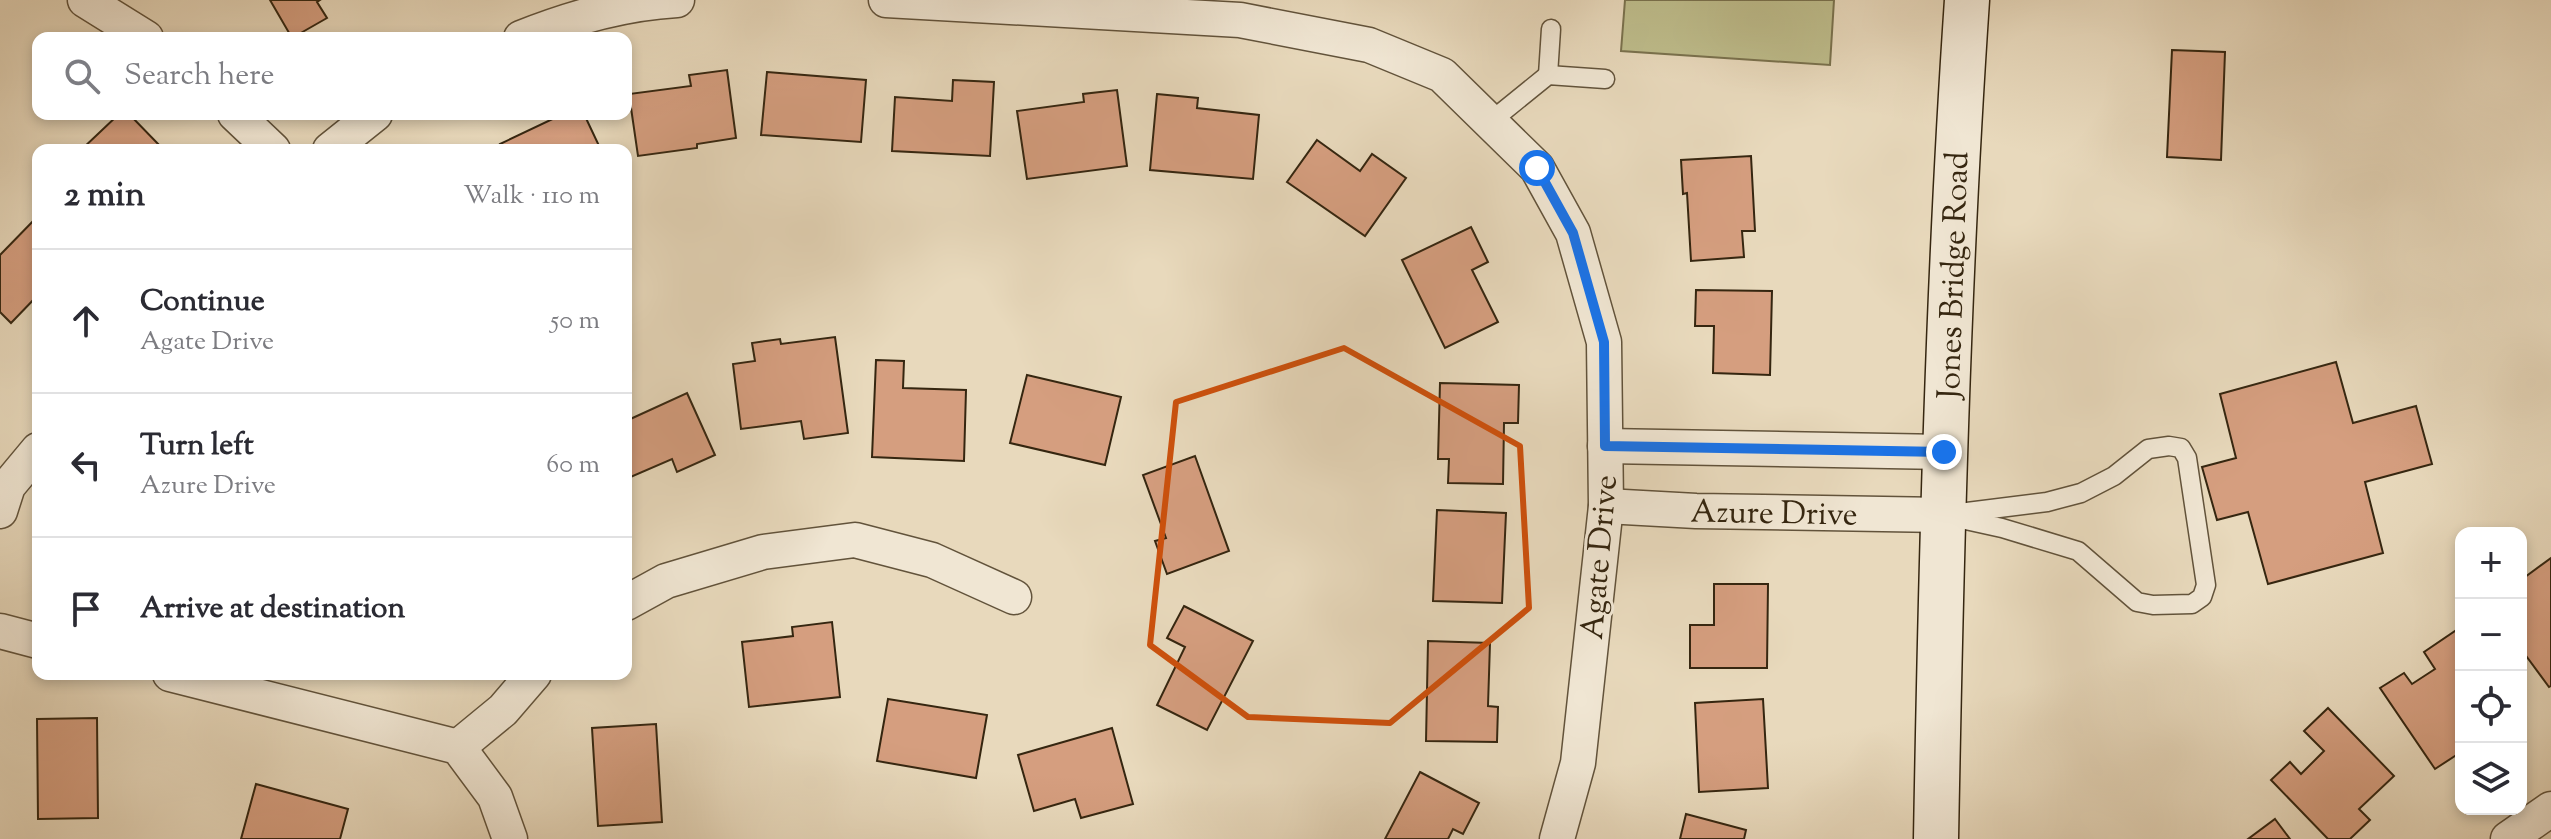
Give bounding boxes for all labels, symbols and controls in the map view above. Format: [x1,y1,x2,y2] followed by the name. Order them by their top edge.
[32,32,632,120] search box
[60,54,104,98] icon: search
[124,55,274,98] text: Search here
[1519,150,1555,186] route start
[1928,151,1982,402] street label: Jones Bridge Road
[64,172,145,221] text: 2 min
[463,178,600,215] text: Walk · 110 m
[140,281,265,324] text: Continue
[64,299,108,343] icon: ahead
[550,303,600,340] text: 50 m
[140,324,274,361] text: Agate Drive
[140,425,254,468] text: Turn left
[1926,434,1962,470] route end
[64,443,108,487] icon: left
[546,447,600,484] text: 60 m
[140,468,276,505] text: Azure Drive
[1571,473,1631,641] street label: Agate Drive
[1690,491,1858,539] street label: Azure Drive
[2455,527,2527,815] map controls
[2455,527,2527,599] button: +
[64,587,108,631] icon: arrive
[140,588,405,631] text: Arrive at destination
[2455,599,2527,671] button: −
[2455,671,2527,743] button: locate
[2455,743,2527,815] button: layers

